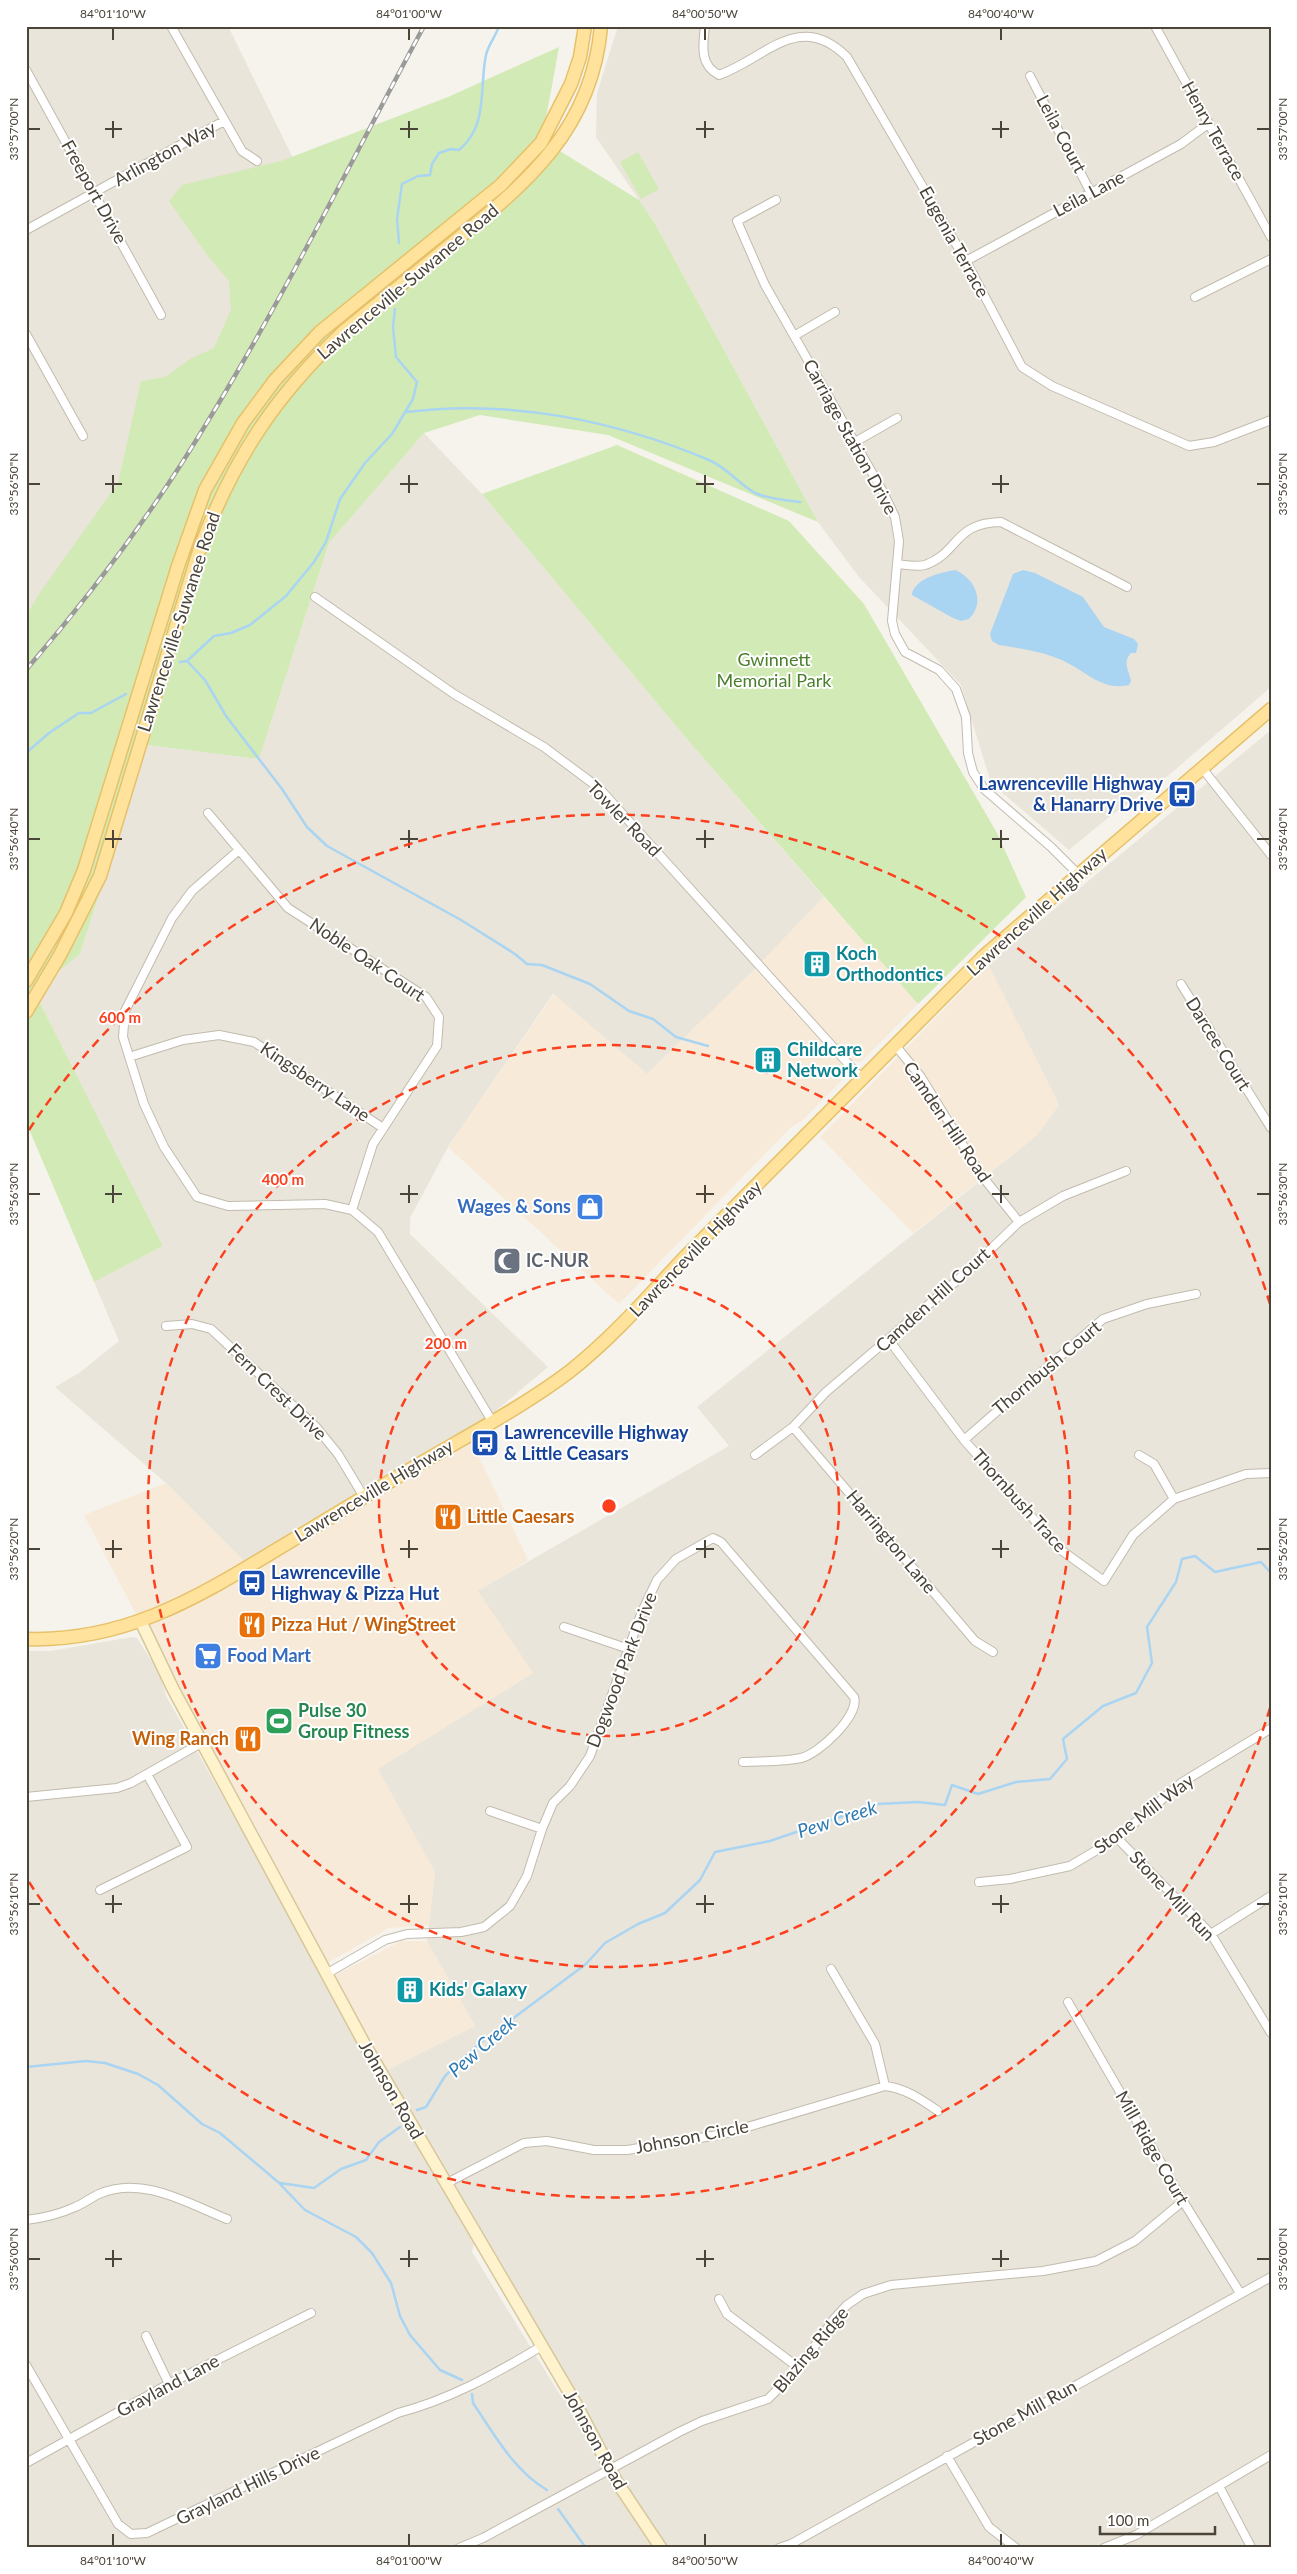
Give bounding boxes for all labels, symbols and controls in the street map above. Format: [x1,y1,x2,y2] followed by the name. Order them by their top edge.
[80,6,147,21] text: 84°01'10"W
[376,6,443,21] text: 84°01'00"W
[672,6,739,21] text: 84°00'50"W
[968,6,1035,21] text: 84°00'40"W
[1178,77,1250,184] street label: Henry Terrace
[1032,91,1092,177] street label: Leila Court
[6,98,21,160] text: 33°57'00"N
[1275,98,1290,160] text: 33°57'00"N
[110,116,220,190] street label: Arlington Way
[57,136,132,247] street label: Freeport Drive
[1049,165,1128,221] street label: Leila Lane
[915,182,995,301] street label: Eugenia Terrace
[312,199,503,364] street label: Lawrenceville-Suwanee Road
[799,355,903,518] street label: Carriage Station Drive
[6,453,21,515] text: 33°56'50"N
[1275,453,1290,515] text: 33°56'50"N
[132,509,224,735] street label: Lawrenceville-Suwanee Road
[717,648,832,691] park label: Gwinnett Memorial Park
[978,772,1163,815] place label: Lawrenceville Highway & Hanarry Drive
[583,776,666,861] street label: Towler Road
[1167,779,1197,809] bus stop icon: Lawrenceville Highway & Hanarry Drive
[6,808,21,870] text: 33°56'40"N
[1275,808,1290,870] text: 33°56'40"N
[962,842,1112,980] street label: Lawrenceville Highway
[306,913,430,1006] street label: Noble Oak Court
[836,942,943,985] place label: Koch Orthodontics
[802,949,832,979] building icon: Koch Orthodontics
[1182,993,1256,1095] street label: Darcee Court
[99,1008,141,1026] text: 600 m
[257,1036,374,1126] street label: Kingsberry Lane
[787,1038,863,1081] place label: Childcare Network
[753,1045,783,1075] building icon: Childcare Network
[899,1057,996,1186] street label: Camden Hill Road
[6,1163,21,1225] text: 33°56'30"N
[1275,1163,1290,1225] text: 33°56'30"N
[262,1170,304,1188] text: 400 m
[624,1175,767,1321] street label: Lawrenceville Highway
[575,1192,605,1222] shop icon: Wages & Sons
[457,1195,571,1217] place label: Wages & Sons
[871,1242,994,1356] street label: Camden Hill Court
[492,1246,522,1276] mosque icon: IC-NUR
[526,1249,589,1271] place label: IC-NUR
[988,1315,1106,1419] street label: Thornbush Court
[425,1334,467,1352] text: 200 m
[223,1338,332,1444] street label: Fern Crest Drive
[504,1421,689,1464] place label: Lawrenceville Highway & Little Ceasars
[470,1428,500,1458] bus stop icon: Lawrenceville Highway & Little Ceasars
[290,1434,457,1546] street label: Lawrenceville Highway
[968,1444,1072,1556] street label: Thornbush Trace
[842,1485,941,1598] street label: Harrington Lane
[600,1497,618,1515] centre of rings
[433,1502,463,1532] restaurant icon: Little Caesars
[467,1505,574,1527] place label: Little Caesars
[6,1518,21,1580] text: 33°56'20"N
[1275,1518,1290,1580] text: 33°56'20"N
[271,1561,440,1604] place label: Lawrenceville Highway & Pizza Hut
[237,1568,267,1598] bus stop icon: Lawrenceville Highway & Pizza Hut
[581,1589,661,1751] street label: Dogwood Park Drive
[237,1610,267,1640] restaurant icon: Pizza Hut / WingStreet
[271,1613,456,1635] place label: Pizza Hut / WingStreet
[193,1641,223,1671] supermarket icon: Food Mart
[227,1644,311,1666] place label: Food Mart
[298,1699,410,1742] place label: Pulse 30 Group Fitness
[264,1706,294,1736] sports icon: Pulse 30 Group Fitness
[233,1724,263,1754] restaurant icon: Wing Ranch
[132,1727,229,1749] place label: Wing Ranch
[1089,1768,1198,1858] street label: Stone Mill Way
[794,1795,880,1842] water label: Pew Creek
[1125,1846,1220,1945] street label: Stone Mill Run
[6,1873,21,1935] text: 33°56'10"N
[1275,1873,1290,1935] text: 33°56'10"N
[395,1975,425,2005] building icon: Kids' Galaxy
[429,1978,527,2000] place label: Kids' Galaxy
[443,2009,521,2081] water label: Pew Creek
[355,2036,429,2143] street label: Johnson Road
[1111,2087,1195,2209] street label: Mill Ridge Court
[633,2114,750,2158] street label: Johnson Circle
[6,2228,21,2290] text: 33°56'00"N
[1275,2228,1290,2290] text: 33°56'00"N
[768,2302,853,2397] street label: Blazing Ridge
[112,2349,223,2421] street label: Grayland Lane
[969,2375,1080,2450] street label: Stone Mill Run
[560,2386,632,2493] street label: Johnson Road
[172,2441,323,2529] street label: Grayland Hills Drive
[1100,2504,1214,2536] scale bar
[1107,2511,1149,2529] text: 100 m
[80,2553,147,2568] text: 84°01'10"W
[376,2553,443,2568] text: 84°01'00"W
[672,2553,739,2568] text: 84°00'50"W
[968,2553,1035,2568] text: 84°00'40"W

